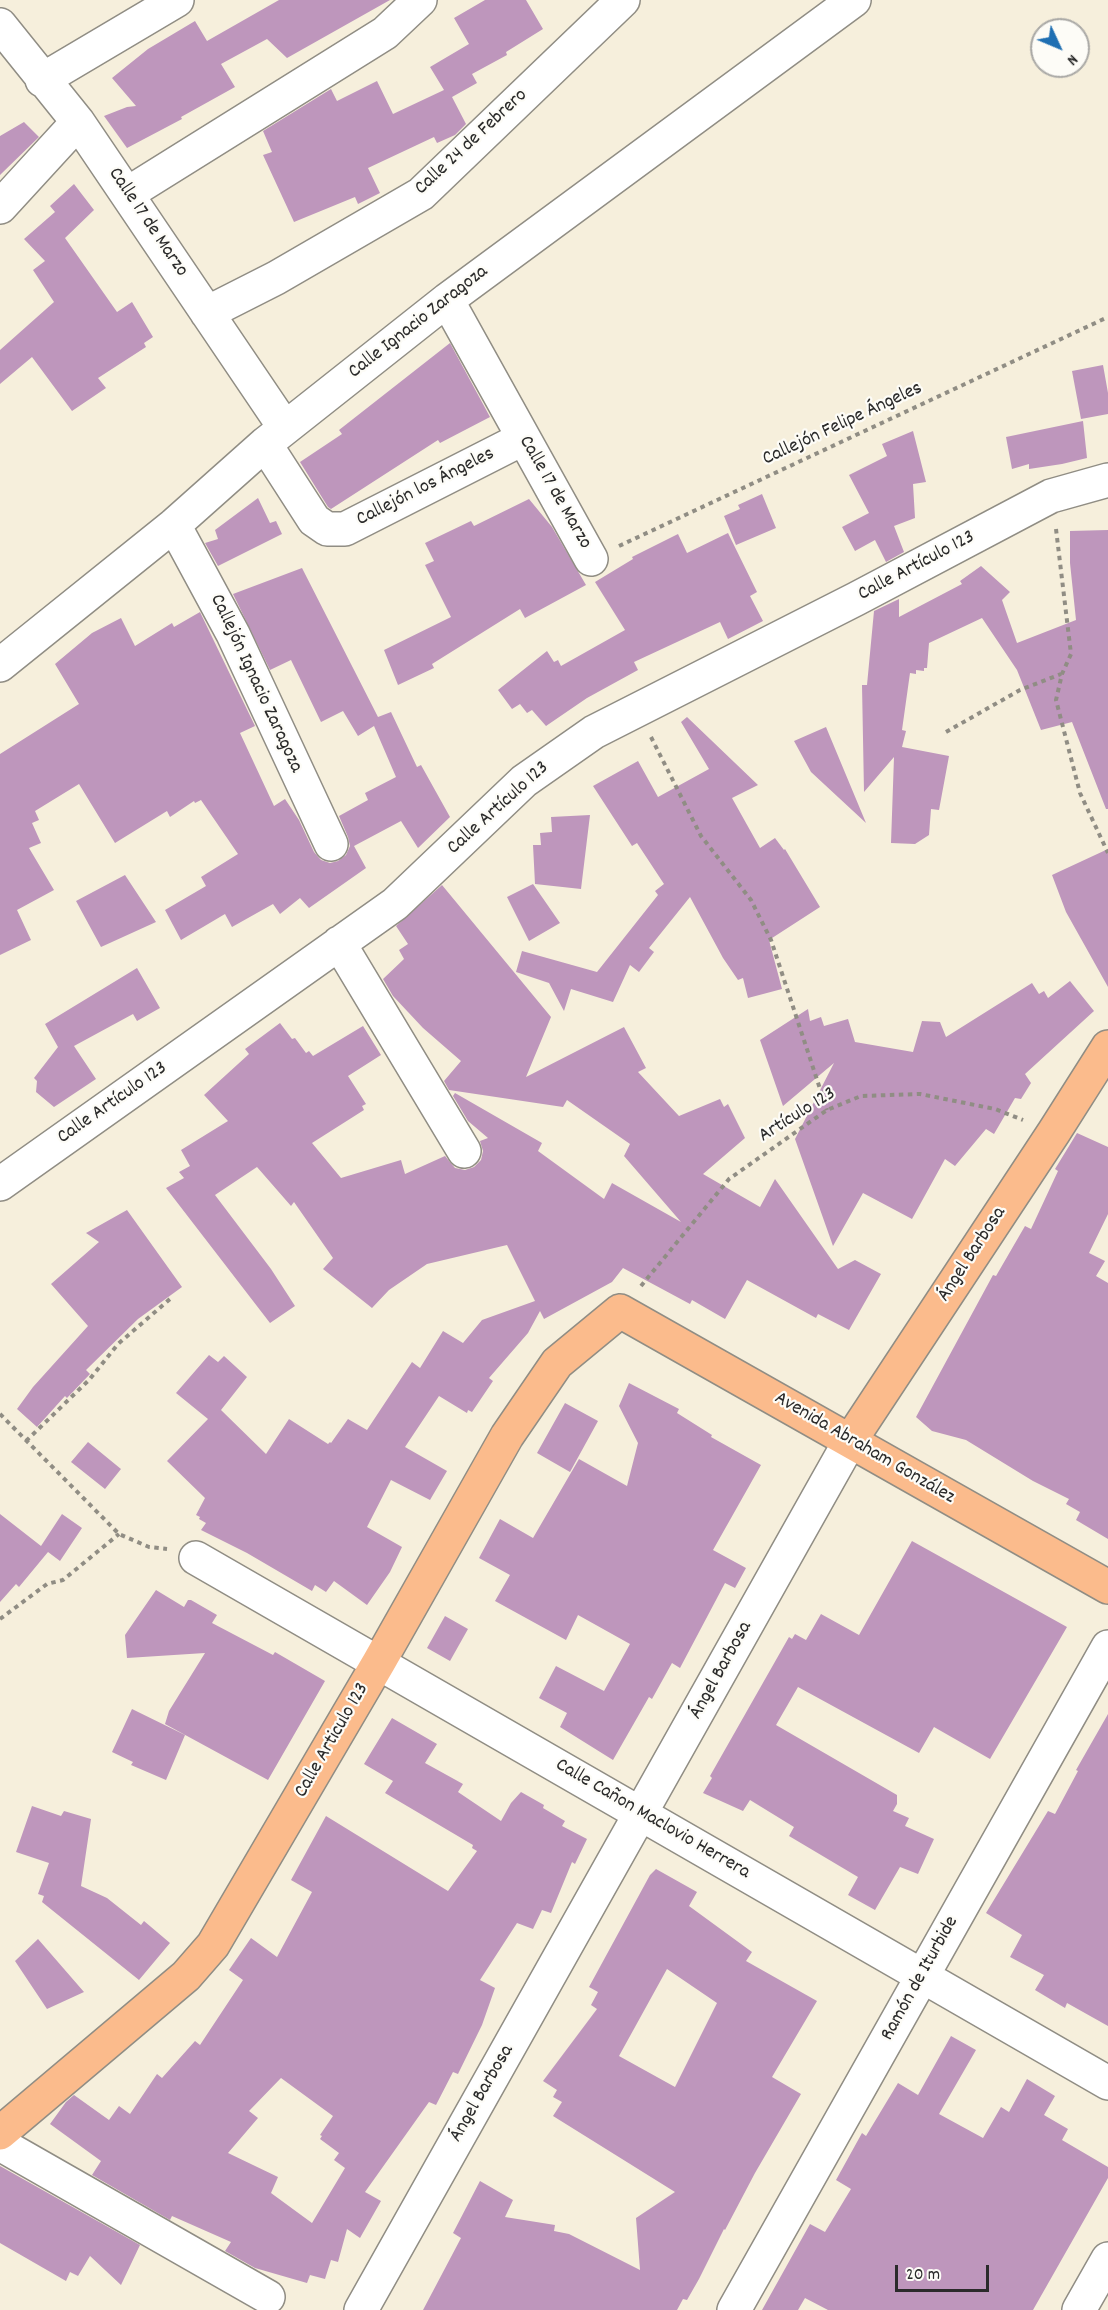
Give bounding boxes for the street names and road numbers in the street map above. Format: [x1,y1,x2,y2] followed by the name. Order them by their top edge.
[411,85,533,201] street label: Calle 24 de Febrero
[102,164,192,282] street label: Calle 17 de Marzo
[344,261,494,385] street label: Calle Ignacio Zaragoza
[759,377,927,473] street label: Callejón Felipe Ángeles
[512,432,596,554] street label: Calle 17 de Marzo
[353,443,499,533] street label: Callejón los Ángeles
[855,526,979,608] street label: Calle Artículo 123
[203,591,307,777] street label: Callejón Ignacio Zaragoza
[443,757,555,861] street label: Calle Artículo 123
[54,1057,172,1151] street label: Calle Artículo 123
[755,1083,841,1149] street label: Artículo 123
[933,1203,1013,1307] street label: Ángel Barbosa
[769,1387,959,1511] street label: Avenida Abraham González
[685,1618,759,1724] street label: Ángel Barbosa
[290,1679,376,1803] street label: Calle Articulo 123
[550,1754,754,1886] street label: Calle Cañon Maclovio Herrera
[877,1913,965,2045] street label: Ramón de Iturbide
[446,2041,520,2147] street label: Ángel Barbosa

